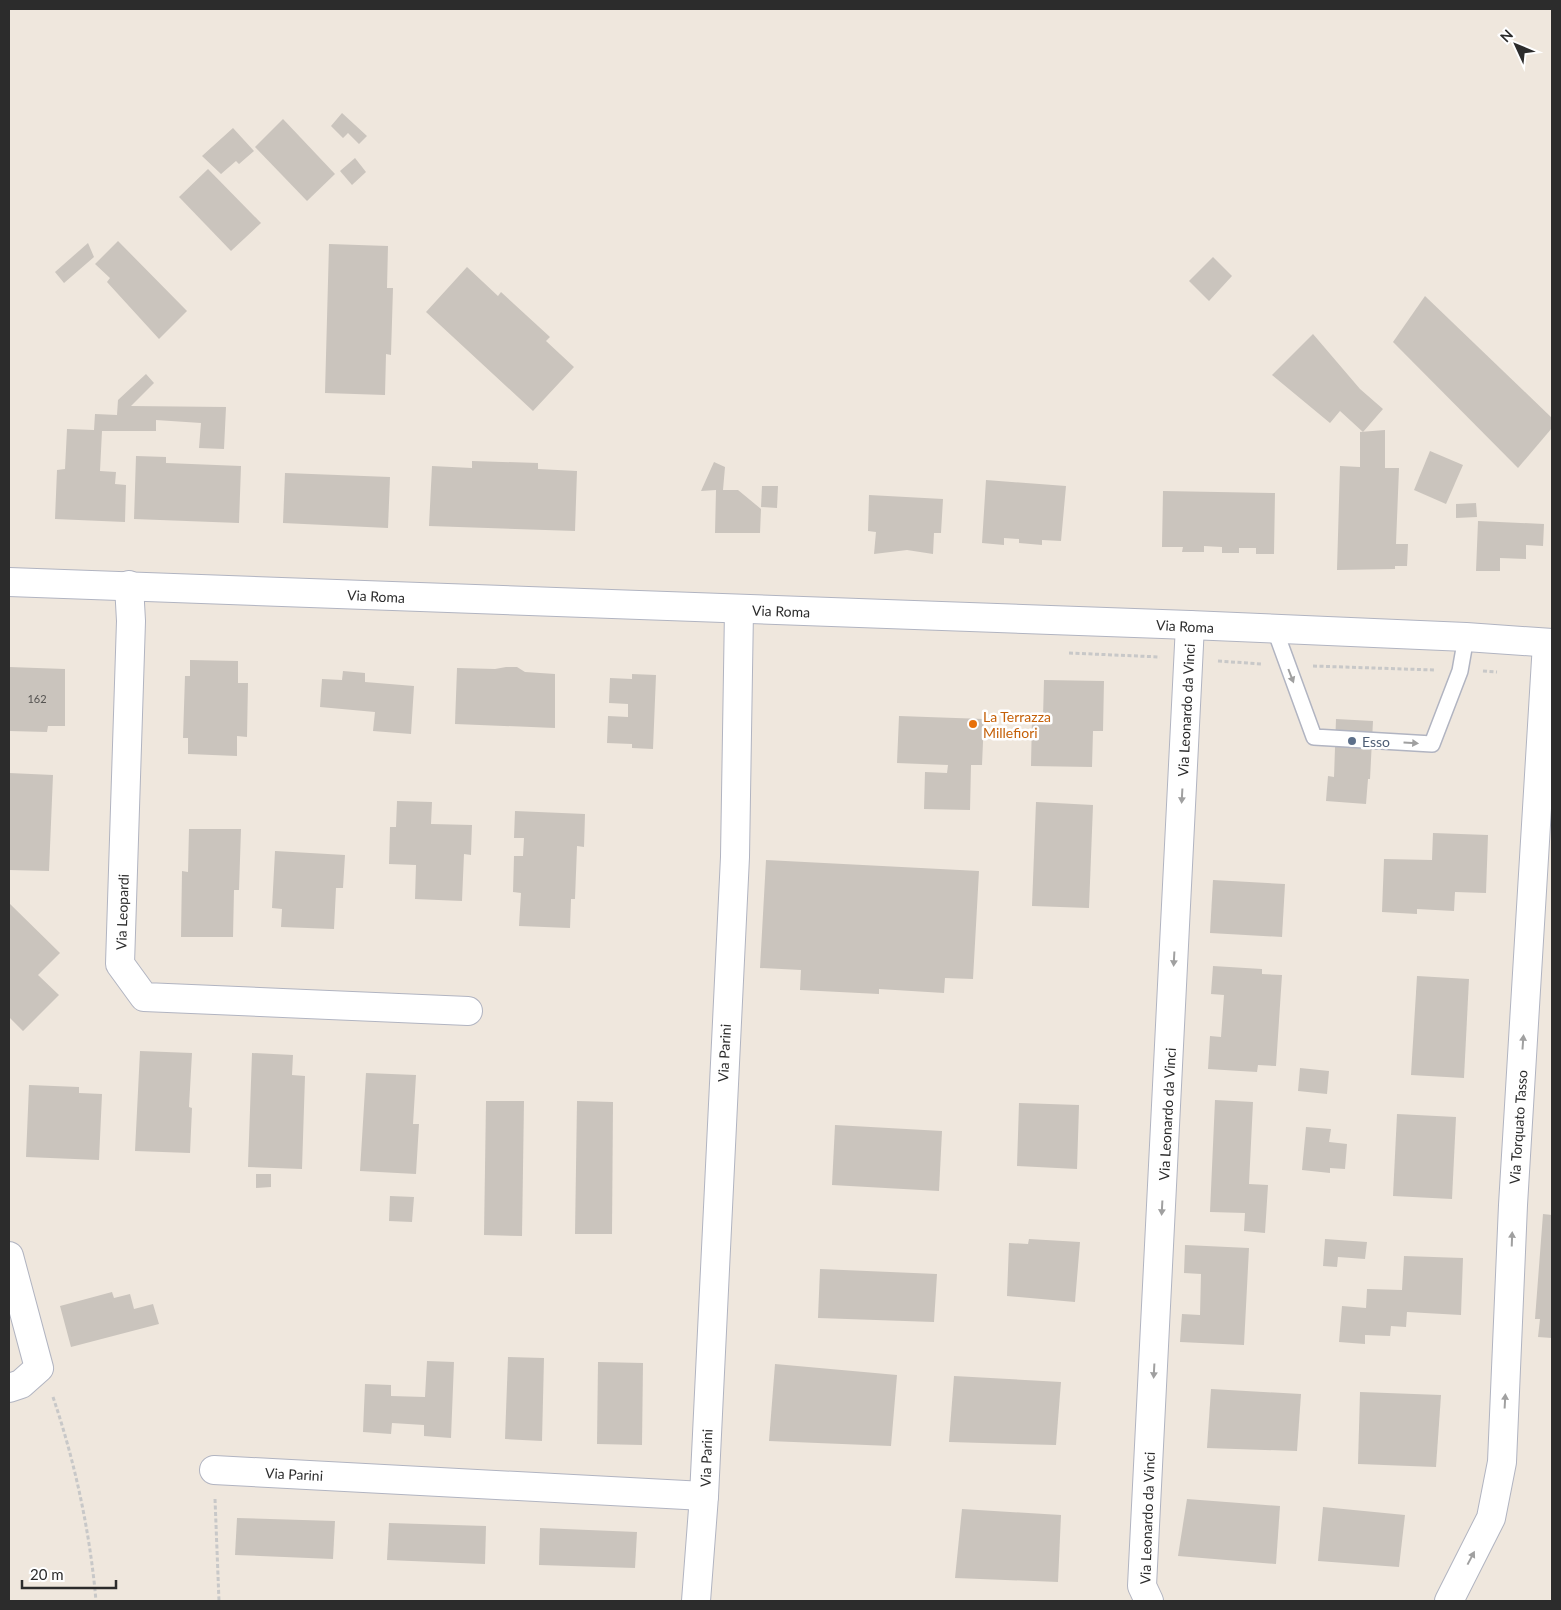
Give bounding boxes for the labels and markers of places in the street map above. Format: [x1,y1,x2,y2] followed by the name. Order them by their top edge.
[983,708,1051,741] place label: La Terrazza Millefiori
[967,718,979,730] marker: La Terrazza Millefiori
[1362,733,1390,750] place label: Esso
[1346,735,1358,747] marker: Esso

